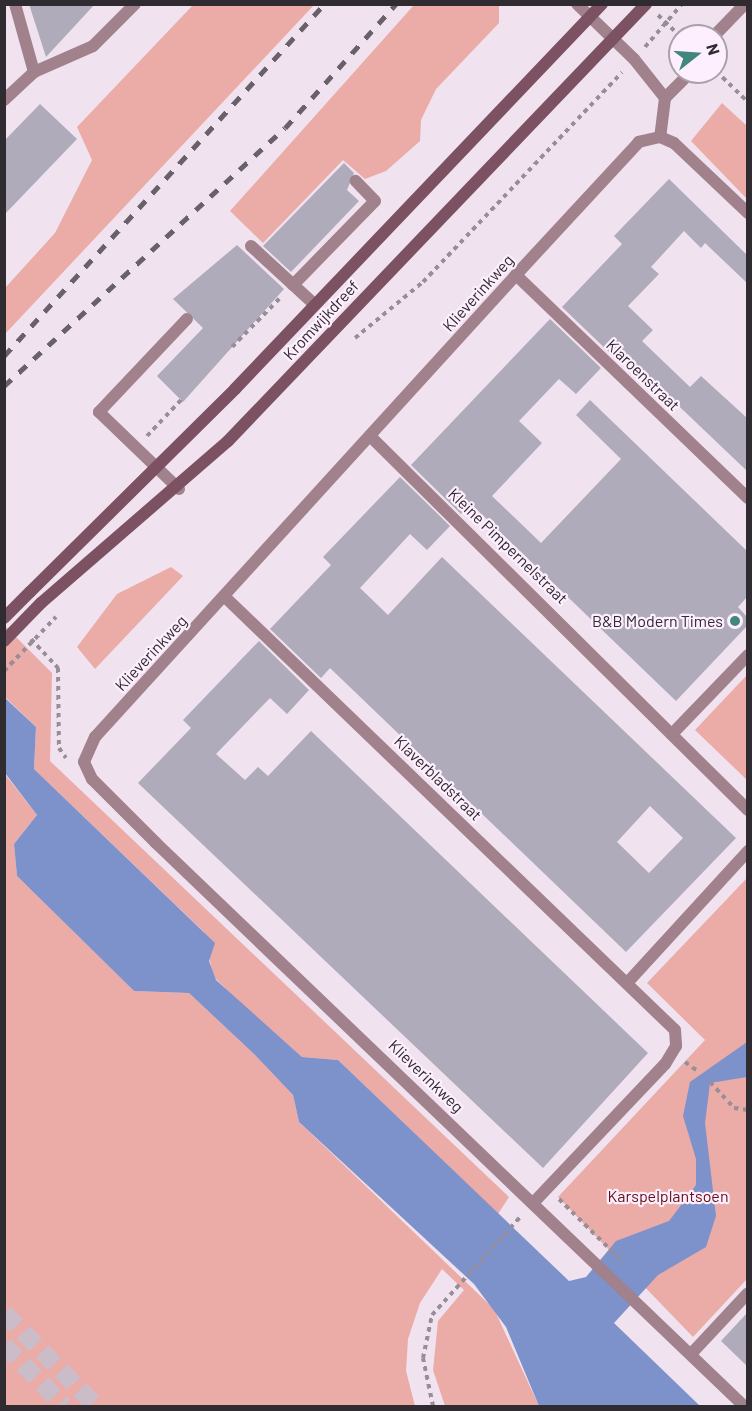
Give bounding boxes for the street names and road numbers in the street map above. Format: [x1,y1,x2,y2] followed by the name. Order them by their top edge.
[439,251,517,335] street label: Klieverinkweg
[279,276,363,364] street label: Kromwijkdreef
[602,335,684,415] street label: Klaroenstraat
[444,484,572,608] street label: Kleine Pimpernelstraat
[111,611,191,695] street label: Klieverinkweg
[390,732,486,824] street label: Klaverbladstraat
[385,1036,467,1116] street label: Klieverinkweg

